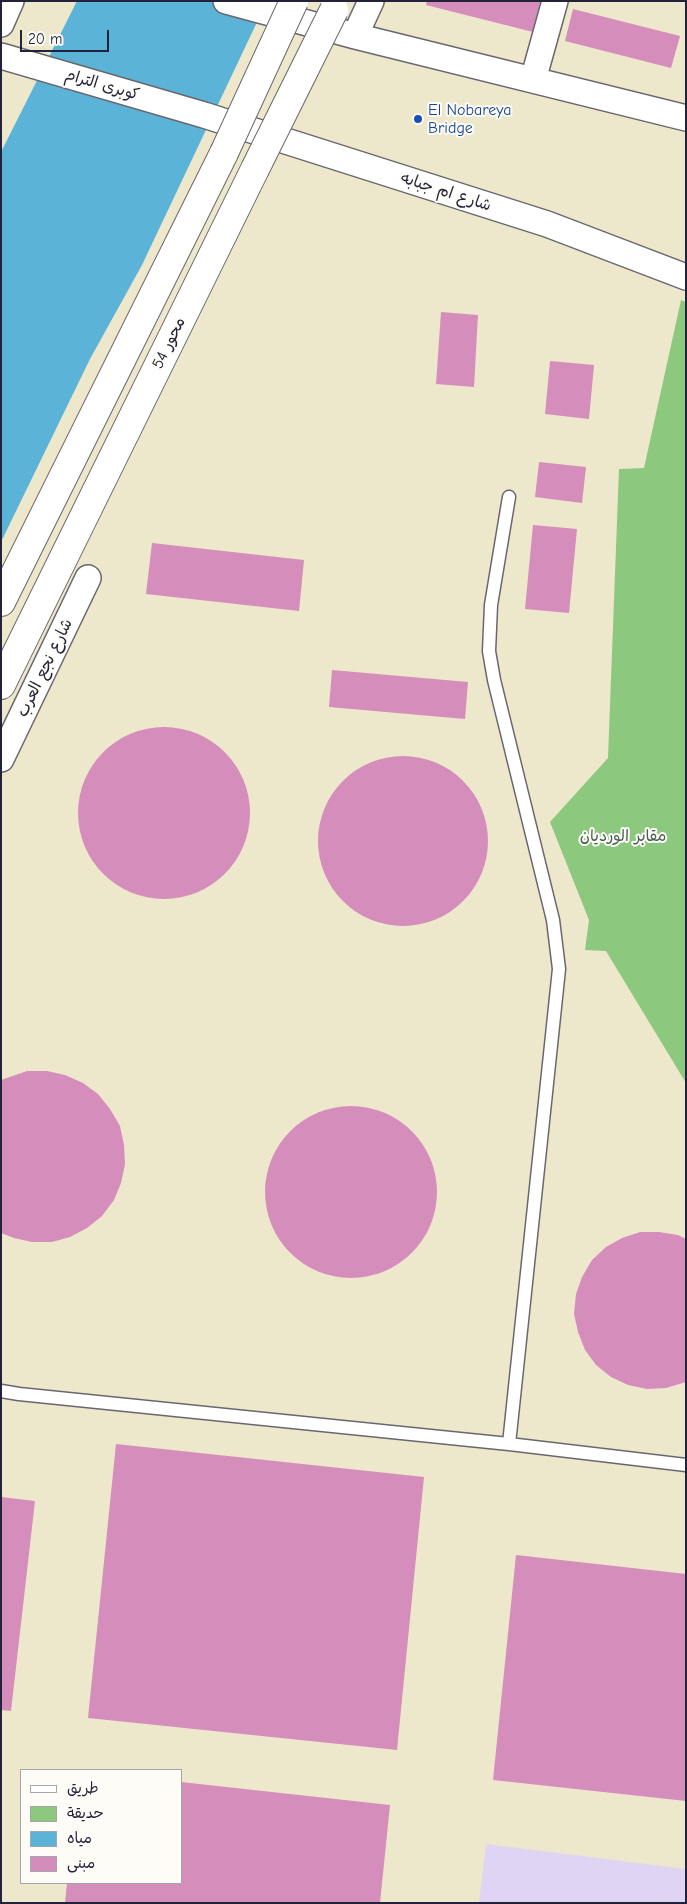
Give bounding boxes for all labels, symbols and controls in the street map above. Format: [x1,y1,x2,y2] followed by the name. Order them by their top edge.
[22,20,111,52] scale bar
[28,30,62,48] text: 20 m
[62,65,142,105] street label: كوبرى الترام
[428,100,512,138] place label: El Nobareya Bridge
[412,113,424,125] marker: El Nobareya Bridge
[398,168,494,216] street label: شارع ام جبابه
[148,314,190,372] street label: محور 54
[13,616,77,720] street label: شارع نجع العرب
[580,826,666,846] park label: مقابر الورديان
[20,1769,182,1884] legend
[67,1779,99,1797] text: طريق
[67,1804,104,1822] text: حديقة
[67,1829,92,1847] text: مياه
[67,1854,95,1872] text: مبنى

